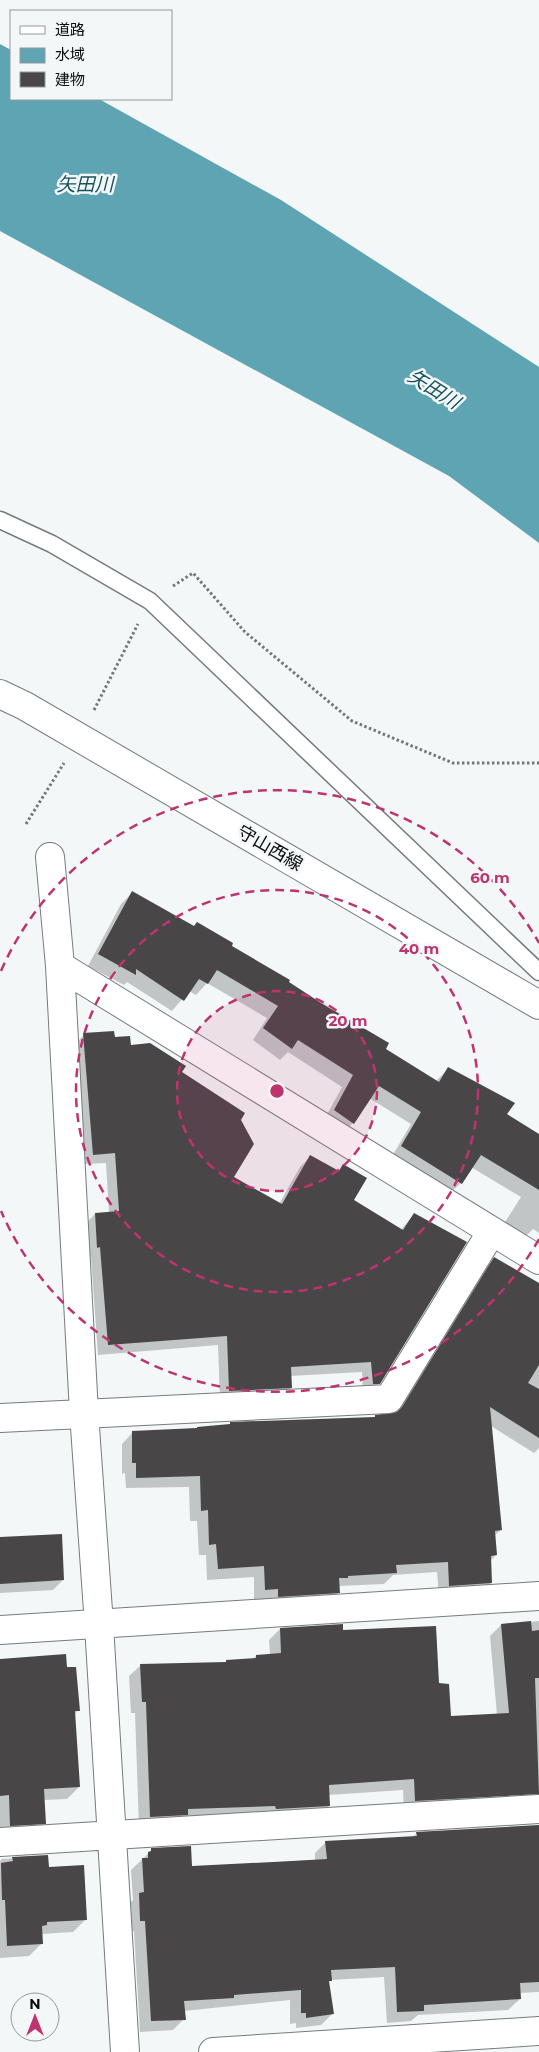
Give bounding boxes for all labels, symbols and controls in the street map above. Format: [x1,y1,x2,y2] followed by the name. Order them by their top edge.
[10,10,172,100] legend
[55,20,85,39] text: 道路
[55,45,85,64] text: 水域
[55,70,85,89] text: 建物
[56,173,115,196] water label: 矢田川
[404,364,466,415] water label: 矢田川
[233,820,307,876] street label: 守山西線
[470,868,510,887] text: 60 m
[399,939,439,958] text: 40 m
[328,1011,368,1030] text: 20 m
[268,1082,286,1100] centre of rings
[10,1992,60,2042] north arrow
[29,1995,41,2013] text: N

